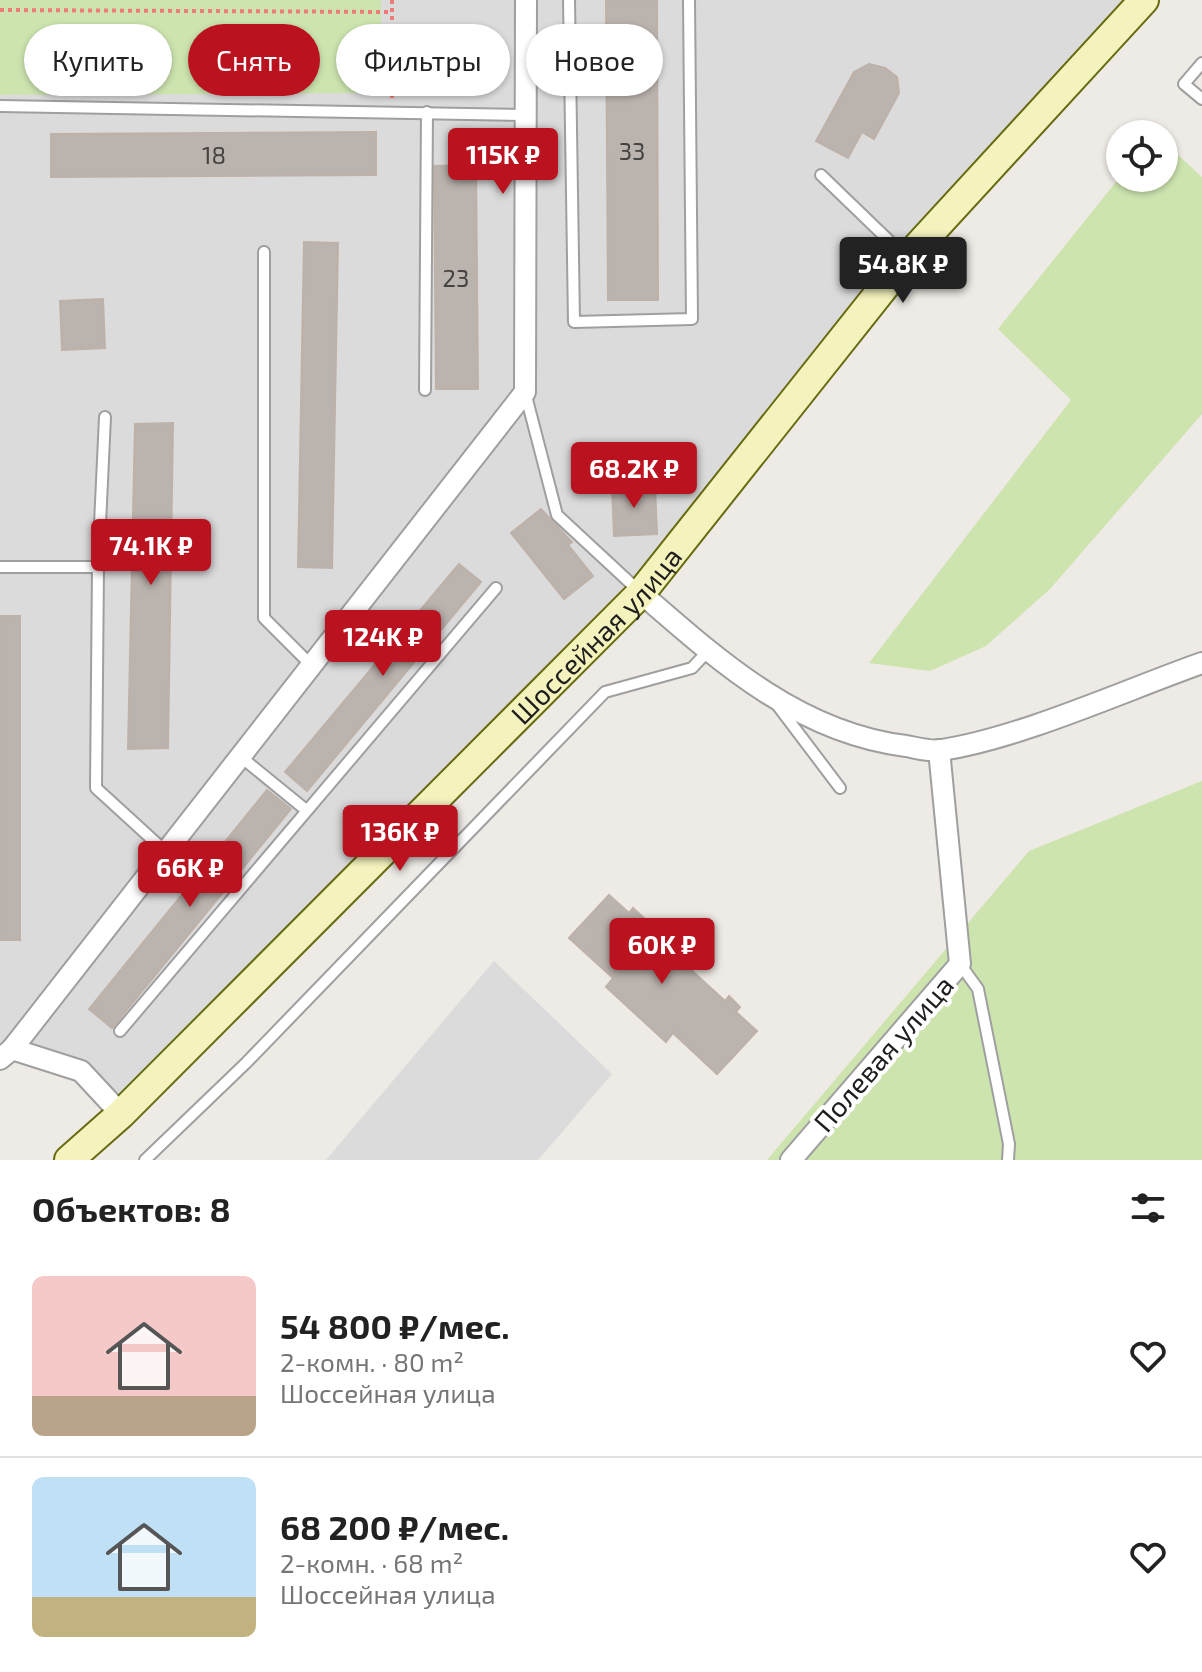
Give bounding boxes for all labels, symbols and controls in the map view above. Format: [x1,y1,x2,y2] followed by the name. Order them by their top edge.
[24,24,172,96] chip: Купить
[188,24,320,96] chip: Снять
[336,24,510,96] chip: Фильтры
[526,24,663,96] chip: Новое
[1106,120,1178,192] map controls
[1106,120,1178,192] button: locate
[438,128,568,196] pin: 115K ₽
[619,136,645,165] house number: 33
[466,138,540,169] text: 115K ₽
[202,140,226,169] house number: 18
[829,237,977,305] pin: 54.8K ₽
[858,247,948,278] text: 54.8K ₽
[443,263,469,292] house number: 23
[560,442,708,510] pin: 68.2K ₽
[589,452,679,483] text: 68.2K ₽
[77,519,225,587] pin: 74.1K ₽
[109,529,193,560] text: 74.1K ₽
[503,540,688,731] street label: Шоссейная улица
[318,610,448,678] pin: 124K ₽
[343,620,423,651] text: 124K ₽
[335,805,465,873] pin: 136K ₽
[361,815,439,846] text: 136K ₽
[134,841,246,909] pin: 66K ₽
[156,851,224,882] text: 66K ₽
[606,918,718,986] pin: 60K ₽
[628,928,696,959] text: 60K ₽
[806,968,960,1138] street label: Полевая улица
[1126,1186,1170,1230] icon: filters
[32,1188,231,1229] text: Объектов: 8
[280,1305,510,1346] text: 54 800 ₽/мес.
[96,1308,192,1404] icon: home
[1126,1334,1170,1378] icon: heart
[280,1346,464,1377] text: 2-комн. · 80 m²
[280,1377,496,1408] text: Шоссейная улица
[280,1506,509,1547] text: 68 200 ₽/мес.
[96,1509,192,1605] icon: home
[1126,1535,1170,1579] icon: heart
[280,1547,463,1578] text: 2-комн. · 68 m²
[280,1578,496,1609] text: Шоссейная улица

